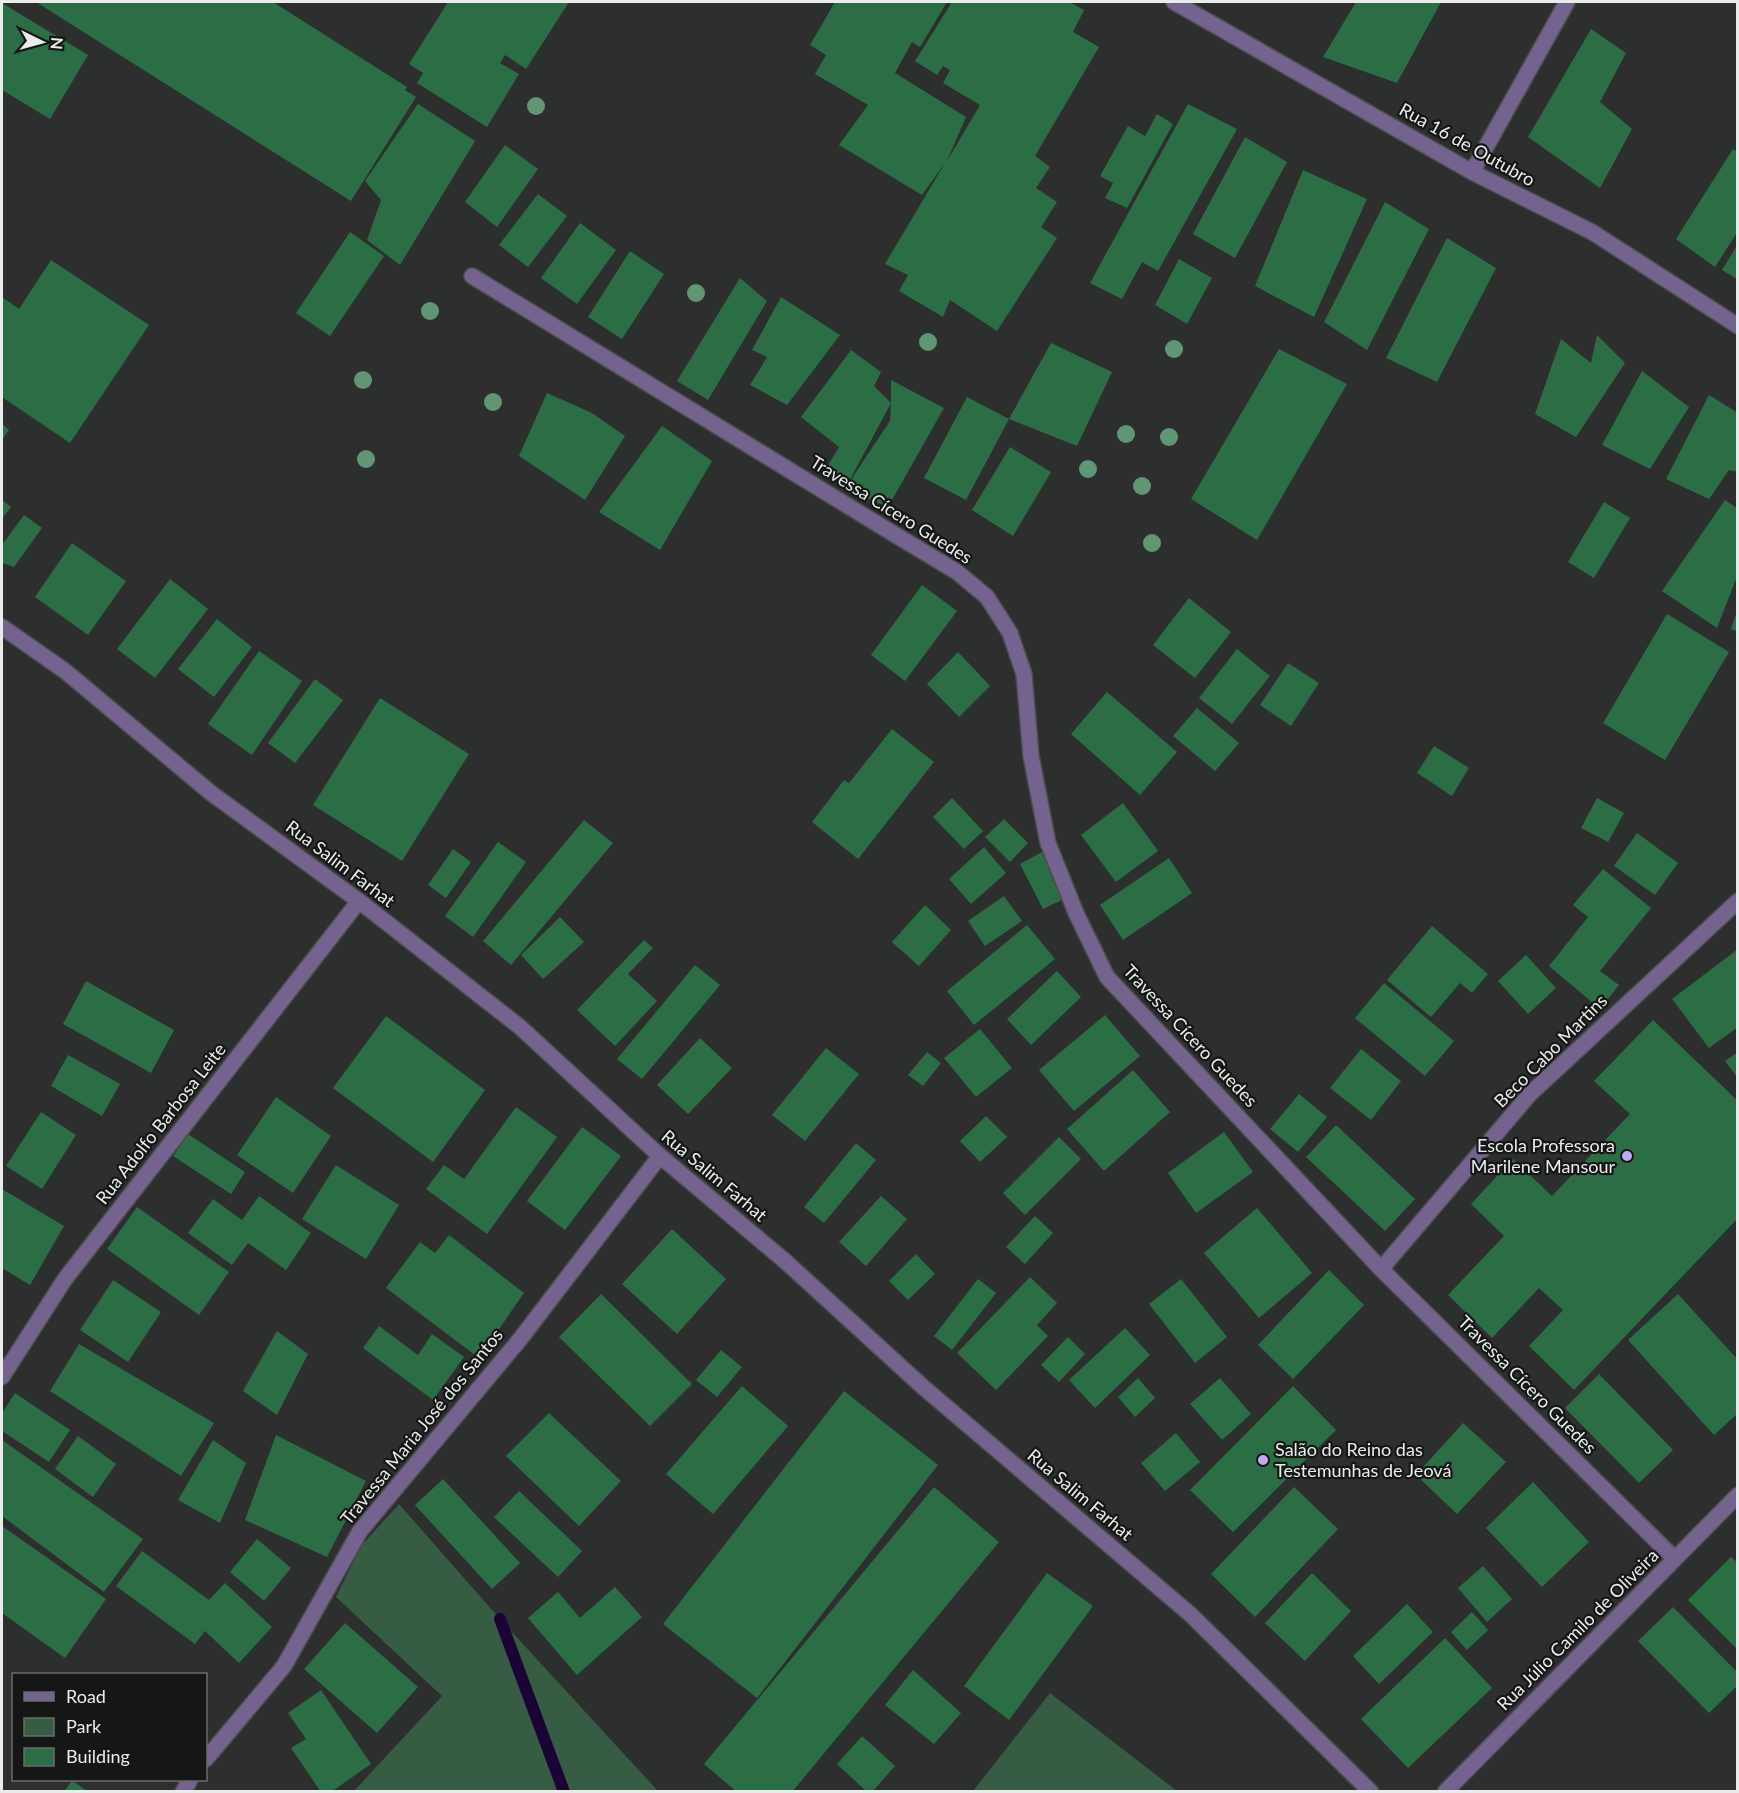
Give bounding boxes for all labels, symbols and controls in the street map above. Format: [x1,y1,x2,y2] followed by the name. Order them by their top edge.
[12,12,72,72] north arrow
[47,36,67,50] text: N
[1396,98,1539,190] street label: Rua 16 de Outubro
[807,450,977,568] street label: Travessa Cícero Guedes
[282,815,400,912] street label: Rua Salim Farhat
[1119,960,1263,1111] street label: Travessa Cícero Guedes
[1489,989,1612,1111] street label: Beco Cabo Martins
[91,1039,230,1208] street label: Rua Adolfo Barbosa Leite
[657,1125,772,1226] street label: Rua Salim Farhat
[1471,1134,1615,1177] place label: Escola Professora Marilene Mansour
[1620,1149,1634,1163] marker: Escola Professora Marilene Mansour
[1454,1311,1602,1458] street label: Travessa Cícero Guedes
[335,1324,507,1529] street label: Travessa Maria José dos Santos
[1275,1438,1451,1481] place label: Salão do Reino das Testemunhas de Jeová
[1023,1444,1138,1545] street label: Rua Salim Farhat
[1256,1453,1270,1467] marker: Salão do Reino das Testemunhas de Jeová
[1492,1544,1663,1715] street label: Rua Júlio Camilo de Oliveira
[12,1673,207,1781] legend
[66,1685,106,1707] text: Road
[66,1715,102,1737] text: Park
[66,1745,130,1767] text: Building

